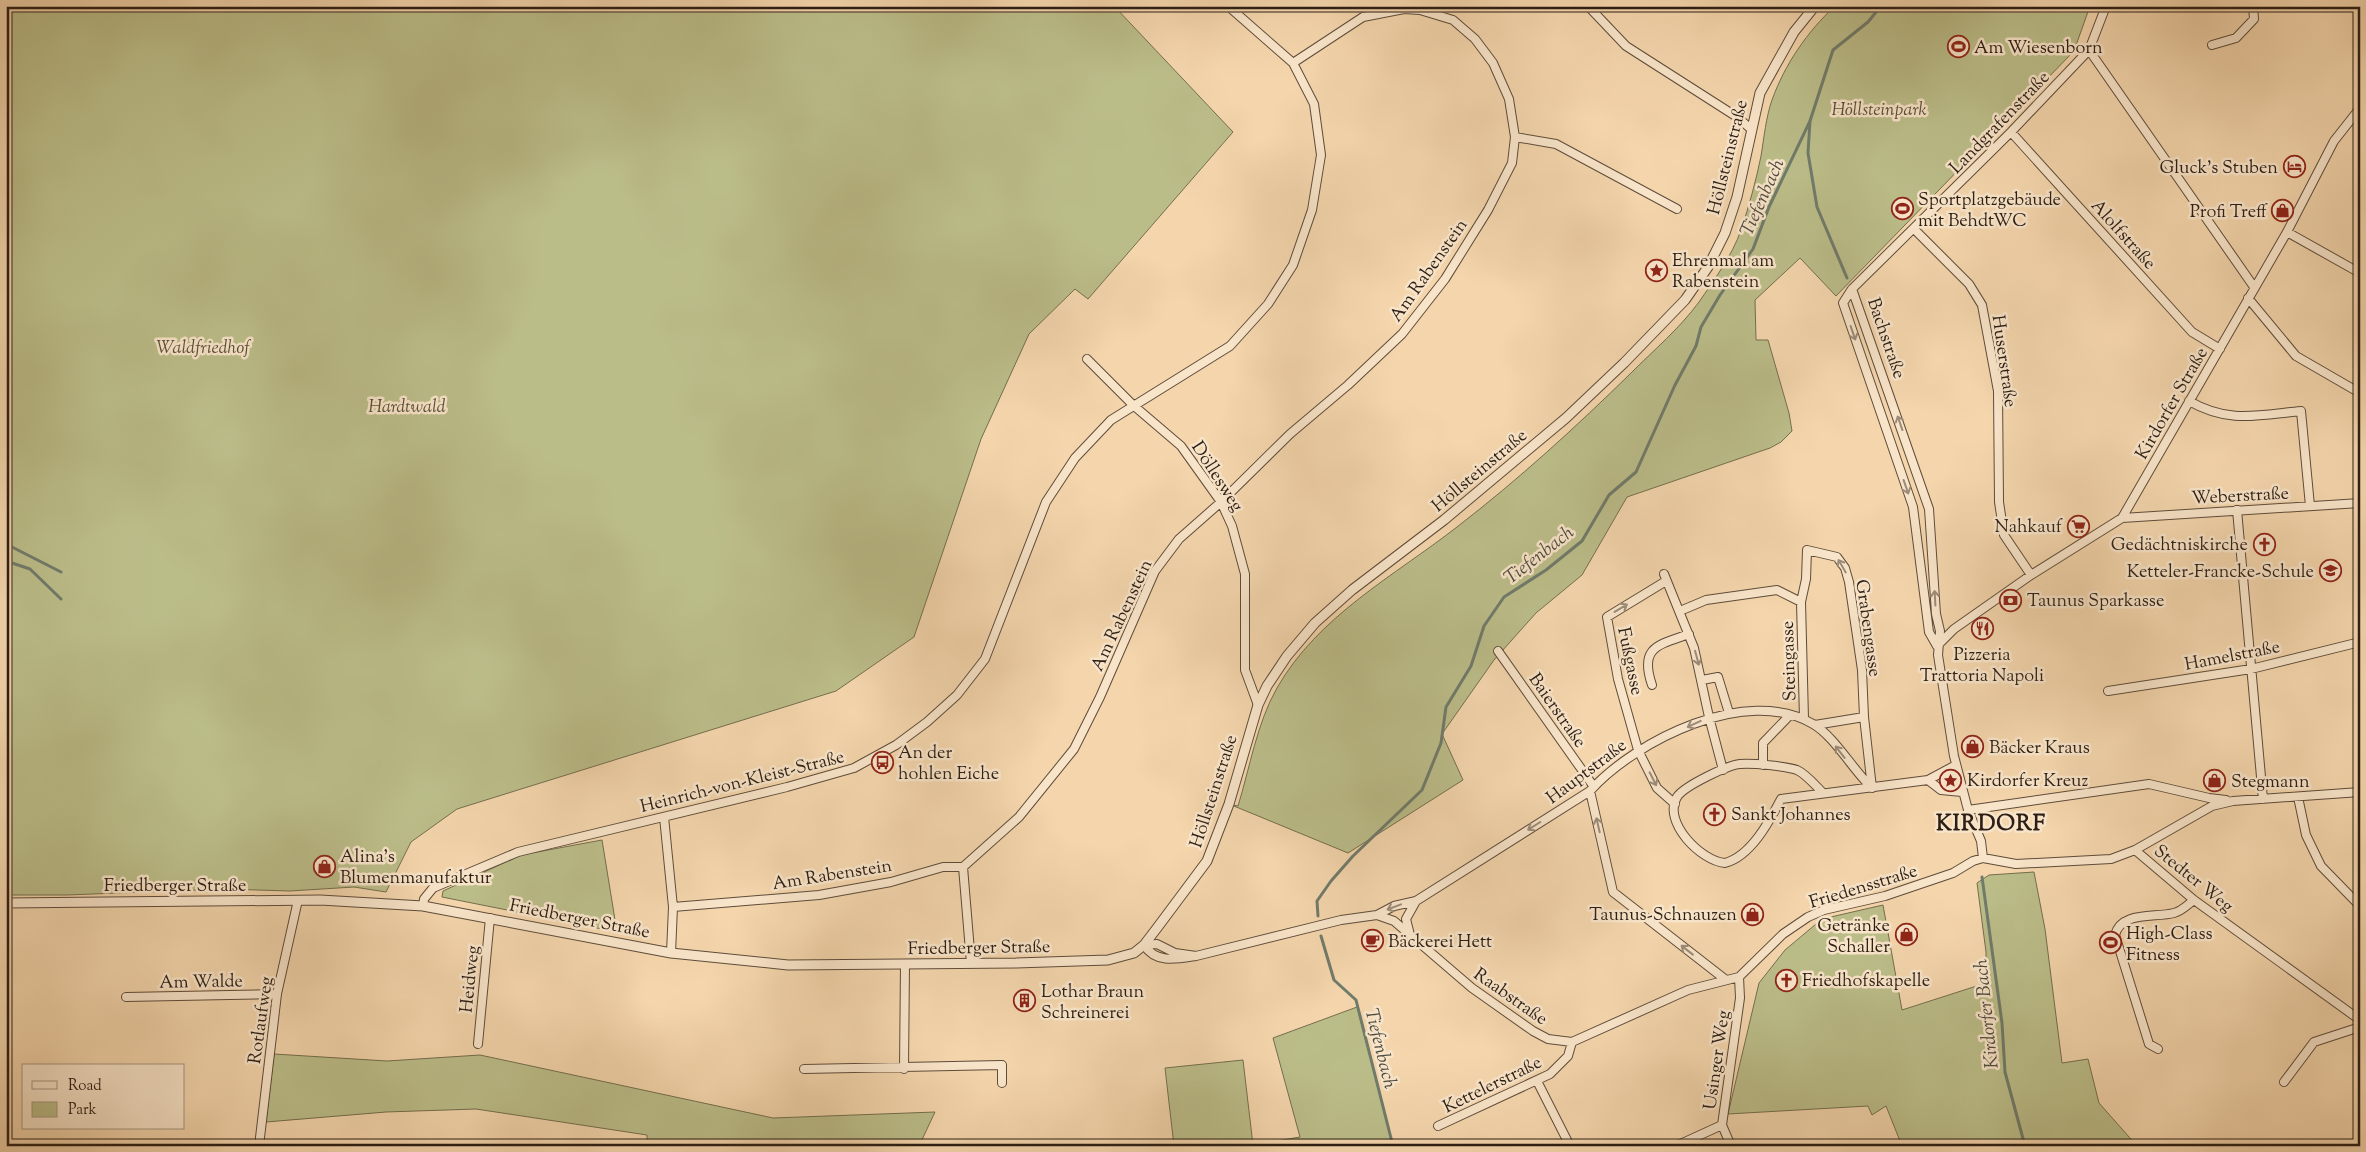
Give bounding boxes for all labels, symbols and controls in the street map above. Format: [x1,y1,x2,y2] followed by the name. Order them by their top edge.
[1946,35,1970,59] sports icon: Am Wiesenborn
[1974,36,2103,62] place label: Am Wiesenborn
[1944,66,2056,181] street label: Landgrafenstraße
[1702,97,1756,218] street label: Höllsteinstraße
[1831,98,1927,124] park label: Höllsteinpark
[1734,154,1793,241] water label: Tiefenbach
[2282,155,2306,179] hotel icon: Gluck's Stuben
[2159,156,2278,182] place label: Gluck's Stuben
[1918,188,2061,235] place label: Sportplatzgebäude mit BehdtWC
[2084,194,2161,276] street label: Alolfstraße
[1890,197,1914,221] sports icon: Sportplatzgebäude mit BehdtWC
[2271,199,2295,223] shop icon: Profi Treff
[2190,200,2268,226] place label: Profi Treff
[1384,214,1475,328] street label: Am Rabenstein
[1672,249,1774,296] place label: Ehrenmal am Rabenstein
[1644,258,1668,282] place icon: Ehrenmal am Rabenstein
[1859,295,1911,383] street label: Bachstraße
[1984,313,2022,409] street label: Huserstraße
[1849,325,1858,340] one-way arrow
[156,336,251,362] park label: Waldfriedhof
[2130,343,2215,465] street label: Kirdorfer Straße
[368,395,446,421] park label: Hardtwald
[1894,415,1904,431] one-way arrow
[1427,424,1534,519] street label: Höllsteinstraße
[1184,437,1249,518] street label: Döllesweg
[1901,479,1911,495] one-way arrow
[2191,481,2290,513] street label: Weberstraße
[2066,514,2090,538] supermarket icon: Nahkauf
[1994,515,2063,541] place label: Nahkauf
[1499,520,1581,592] water label: Tiefenbach
[2252,532,2276,556] church icon: Gedächtniskirche
[2111,533,2248,559] place label: Gedächtniskirche
[1086,555,1160,676] street label: Am Rabenstein
[1837,558,1847,573] one-way arrow
[2318,559,2342,583] school or university icon: Ketteler-Francke-Schule
[2127,560,2314,586] place label: Ketteler-Francke-Schule
[1847,578,1887,679] street label: Grabengasse
[1999,588,2023,612] bank icon: Taunus Sparkasse
[2027,589,2164,615] place label: Taunus Sparkasse
[1930,590,1939,606] one-way arrow
[1613,603,1627,613] one-way arrow
[1970,617,1994,641] restaurant icon: Pizzeria Trattoria Napoli
[1776,620,1804,702] street label: Steingasse
[1609,625,1649,698] street label: Fußgasse
[2182,635,2282,679] street label: Hamelstraße
[1920,643,2044,690] place label: Pizzeria Trattoria Napoli
[1692,650,1702,666] one-way arrow
[1521,668,1592,754] street label: Baierstraße
[1687,720,1702,729] one-way arrow
[1184,732,1245,852] street label: Höllsteinstraße
[1541,734,1633,812] street label: Hauptstraße
[1961,735,1985,759] shop icon: Bäcker Kraus
[1989,736,2090,762] place label: Bäcker Kraus
[898,741,999,788] place label: An der hohlen Eiche
[638,745,847,821] street label: Heinrich-von-Kleist-Straße
[1834,746,1845,759] one-way arrow
[870,750,894,774] bus stop icon: An der hohlen Eiche
[1939,768,1963,792] place icon: Kirdorfer Kreuz
[1967,769,2088,795] place label: Kirdorfer Kreuz
[2203,769,2227,793] shop icon: Stegmann
[2231,770,2310,796] place label: Stegmann
[1648,772,1658,787] one-way arrow
[1703,802,1727,826] church icon: Sankt Johannes
[1731,803,1851,829] place label: Sankt Johannes
[1936,809,2046,841] district label: KIRDORF
[1593,818,1602,834] one-way arrow
[1527,821,1541,831] one-way arrow
[2147,839,2238,920] street label: Stedter Weg
[340,845,492,892] place label: Alina's Blumenmanufaktur
[312,854,336,878] shop icon: Alina's Blumenmanufaktur
[771,854,894,898] street label: Am Rabenstein
[1806,859,1921,917] street label: Friedensstraße
[104,874,246,900] street label: Friedberger Straße
[507,894,652,946] street label: Friedberger Straße
[1741,902,1765,926] shop icon: Taunus-Schnauzen
[1387,903,1402,912] one-way arrow
[1589,903,1737,929] place label: Taunus-Schnauzen
[1817,914,1890,961] place label: Getränke Schaller
[2126,922,2213,969] place label: High-Class Fitness
[1894,923,1918,947] shop icon: Getränke Schaller
[1360,929,1384,953] cafe icon: Bäckerei Hett
[1388,930,1492,956] place label: Bäckerei Hett
[2098,931,2122,955] sports icon: High-Class Fitness
[908,935,1051,963] street label: Friedberger Straße
[455,944,487,1014] street label: Heidweg
[1680,945,1694,955] one-way arrow
[1968,957,2007,1070] water label: Kirdorfer Bach
[1467,963,1552,1033] street label: Raabstraße
[1774,968,1798,992] church icon: Friedhofskapelle
[159,969,243,997] street label: Am Walde
[1802,969,1930,995] place label: Friedhofskapelle
[243,975,281,1066] street label: Rotlaufweg
[1041,980,1144,1027] place label: Lothar Braun Schreinerei
[1013,989,1037,1013] building icon: Lothar Braun Schreinerei
[1357,1006,1403,1092] water label: Tiefenbach
[1698,1009,1738,1112] street label: Usinger Weg
[1439,1051,1547,1121] street label: Kettelerstraße
[22,1064,185,1130] legend
[68,1076,102,1097] text: Road
[68,1100,97,1121] text: Park

